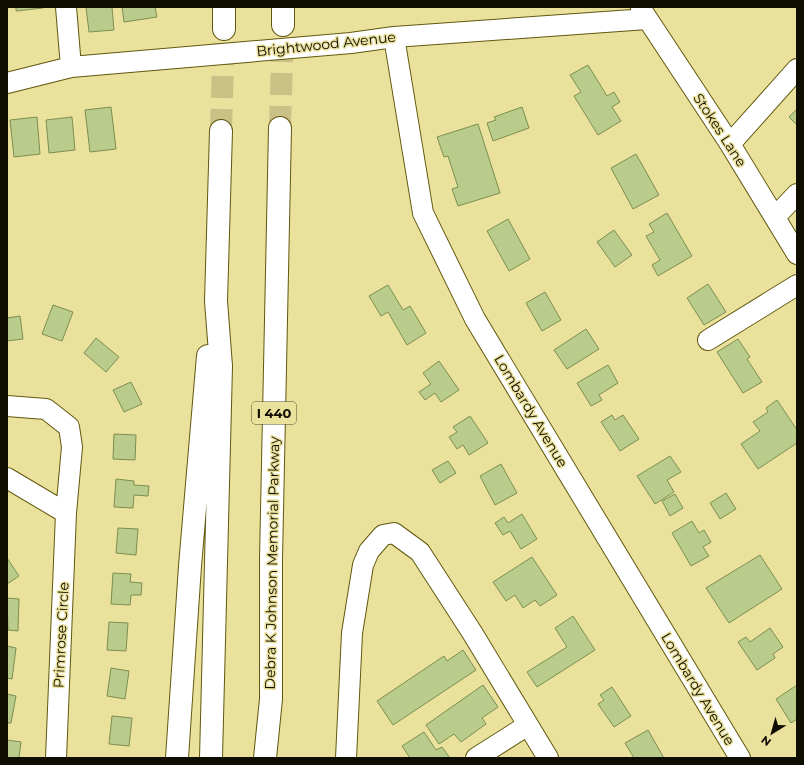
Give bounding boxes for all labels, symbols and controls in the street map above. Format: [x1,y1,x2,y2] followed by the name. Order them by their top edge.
[255,28,397,60] street label: Brightwood Avenue
[690,90,750,170] street label: Stokes Lane
[490,351,572,471] street label: Lombardy Avenue
[252,402,296,424] road number: I 440
[261,436,283,690] street label: Debra K Johnson Memorial Parkway
[49,582,73,688] street label: Primrose Circle
[657,629,739,749] street label: Lombardy Avenue
[752,713,792,753] north arrow
[758,733,774,749] text: N

